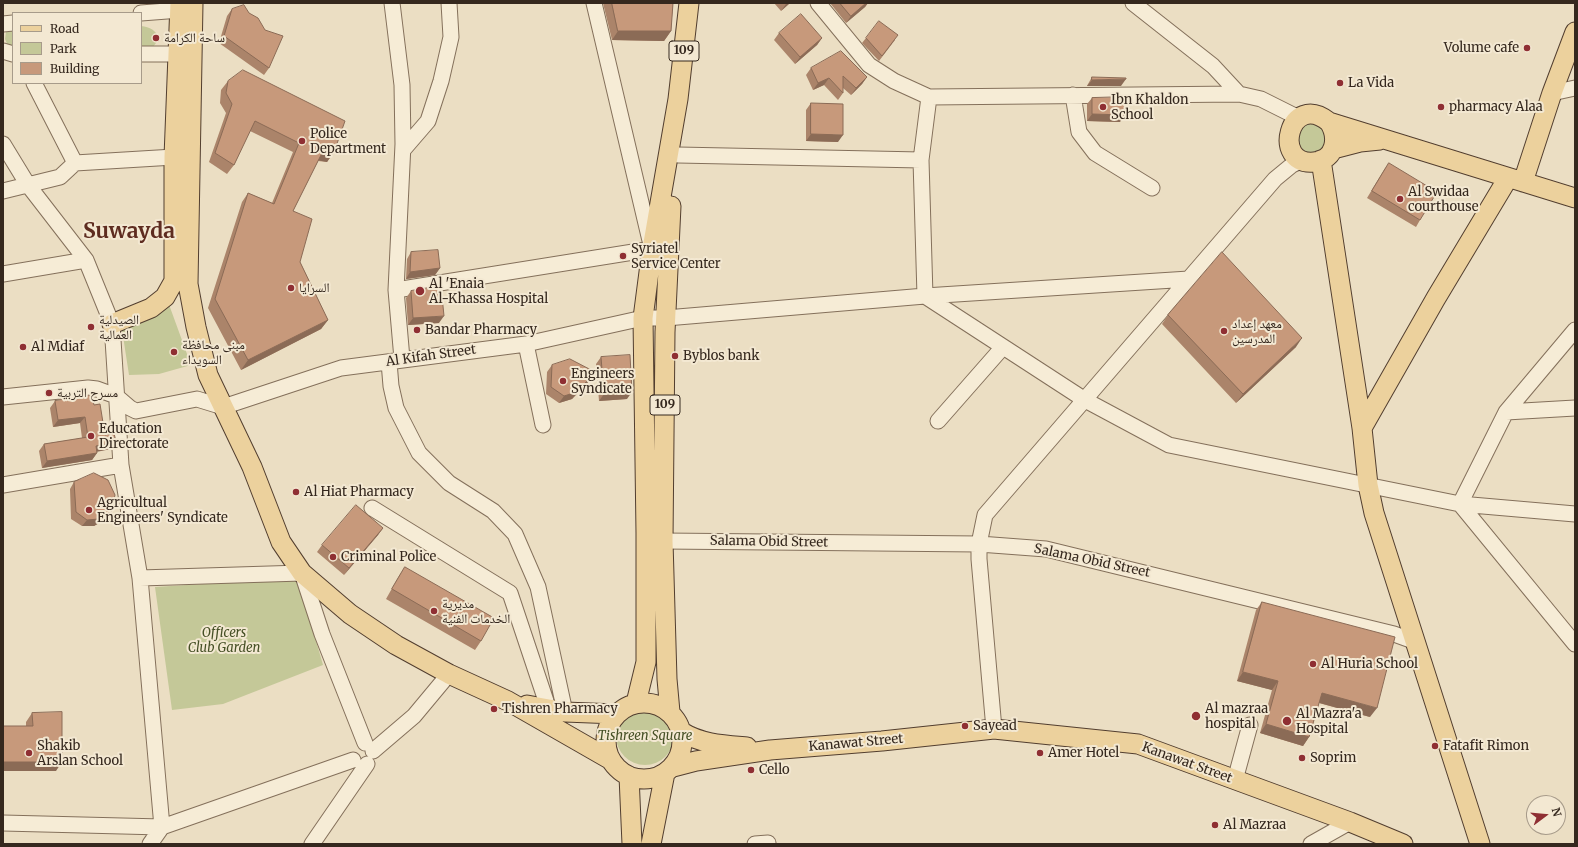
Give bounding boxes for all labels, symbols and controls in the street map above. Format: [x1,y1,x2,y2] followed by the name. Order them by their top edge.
[12,12,142,84] legend
[50,21,79,36] text: Road
[164,30,225,46] place label: ساحة الكرامة
[151,33,161,43] marker: ساحة الكرامة
[1444,40,1519,56] place label: Volume cafe
[50,41,77,56] text: Park
[669,41,699,61] road number: 109
[1522,43,1532,53] marker: Volume cafe
[50,61,99,76] text: Building
[1348,75,1394,91] place label: La Vida
[1335,78,1345,88] marker: La Vida
[1111,92,1189,123] place label: Ibn Khaldon School
[1449,99,1543,115] place label: pharmacy Alaa
[1098,102,1108,112] marker: Ibn Khaldon School
[1436,102,1446,112] marker: pharmacy Alaa
[310,126,386,157] place label: Police Department
[297,136,307,146] marker: Police Department
[1408,184,1478,215] place label: Al Swidaa courthouse
[1395,194,1405,204] marker: Al Swidaa courthouse
[83,219,175,245] district label: Suwayda
[631,241,721,272] place label: Syriatel Service Center
[618,251,628,261] marker: Syriatel Service Center
[429,276,548,307] place label: Al 'Enaia Al-Khassa Hospital
[299,280,330,296] place label: السرايا
[286,283,296,293] marker: السرايا
[414,285,426,297] marker: Al 'Enaia Al-Khassa Hospital
[99,312,139,343] place label: الصيدلية العمالية
[1232,316,1282,347] place label: معهد إعداد المدرسين
[86,322,96,332] marker: الصيدلية العمالية
[425,322,537,338] place label: Bandar Pharmacy
[412,325,422,335] marker: Bandar Pharmacy
[1219,326,1229,336] marker: معهد إعداد المدرسين
[182,337,245,368] place label: مبنى محافظة السويداء
[31,339,84,355] place label: Al Mdiaf
[18,342,28,352] marker: Al Mdiaf
[385,342,477,370] street label: Al Kifah Street
[169,347,179,357] marker: مبنى محافظة السويداء
[683,348,760,364] place label: Byblos bank
[670,351,680,361] marker: Byblos bank
[571,366,634,397] place label: Engineers Syndicate
[558,376,568,386] marker: Engineers Syndicate
[57,385,118,401] place label: مسرح التربية
[44,388,54,398] marker: مسرح التربية
[650,395,680,415] road number: 109
[99,421,169,452] place label: Education Directorate
[86,431,96,441] marker: Education Directorate
[304,484,414,500] place label: Al Hiat Pharmacy
[291,487,301,497] marker: Al Hiat Pharmacy
[97,495,228,526] place label: Agricultual Engineers' Syndicate
[84,505,94,515] marker: Agricultual Engineers' Syndicate
[710,533,828,551] street label: Salama Obid Street
[1032,541,1152,581] street label: Salama Obid Street
[341,549,436,565] place label: Criminal Police
[328,552,338,562] marker: Criminal Police
[442,596,510,627] place label: مديرية الخدمات الفنية
[429,606,439,616] marker: مديرية الخدمات الفنية
[188,625,260,656] park label: Officers Club Garden
[1321,656,1418,672] place label: Al Huria School
[1308,659,1318,669] marker: Al Huria School
[502,701,618,717] place label: Tishren Pharmacy
[1205,701,1268,732] place label: Al mazraa hospital
[489,704,499,714] marker: Tishren Pharmacy
[1296,706,1362,737] place label: Al Mazra'a Hospital
[1190,710,1202,722] marker: Al mazraa hospital
[1281,715,1293,727] marker: Al Mazra'a Hospital
[973,718,1017,734] place label: Sayead
[960,721,970,731] marker: Sayead
[598,728,692,744] park label: Tishreen Square
[808,731,904,755] street label: Kanawat Street
[37,738,123,769] place label: Shakib Arslan School
[1443,738,1529,754] place label: Fatafit Rimon
[1140,739,1234,787] street label: Kanawat Street
[1430,741,1440,751] marker: Fatafit Rimon
[1048,745,1119,761] place label: Amer Hotel
[24,748,34,758] marker: Shakib Arslan School
[1035,748,1045,758] marker: Amer Hotel
[1310,750,1356,766] place label: Soprim
[1297,753,1307,763] marker: Soprim
[759,762,790,778] place label: Cello
[746,765,756,775] marker: Cello
[1526,795,1566,835] north arrow
[1549,806,1565,818] text: N
[1223,817,1286,833] place label: Al Mazraa
[1210,820,1220,830] marker: Al Mazraa

